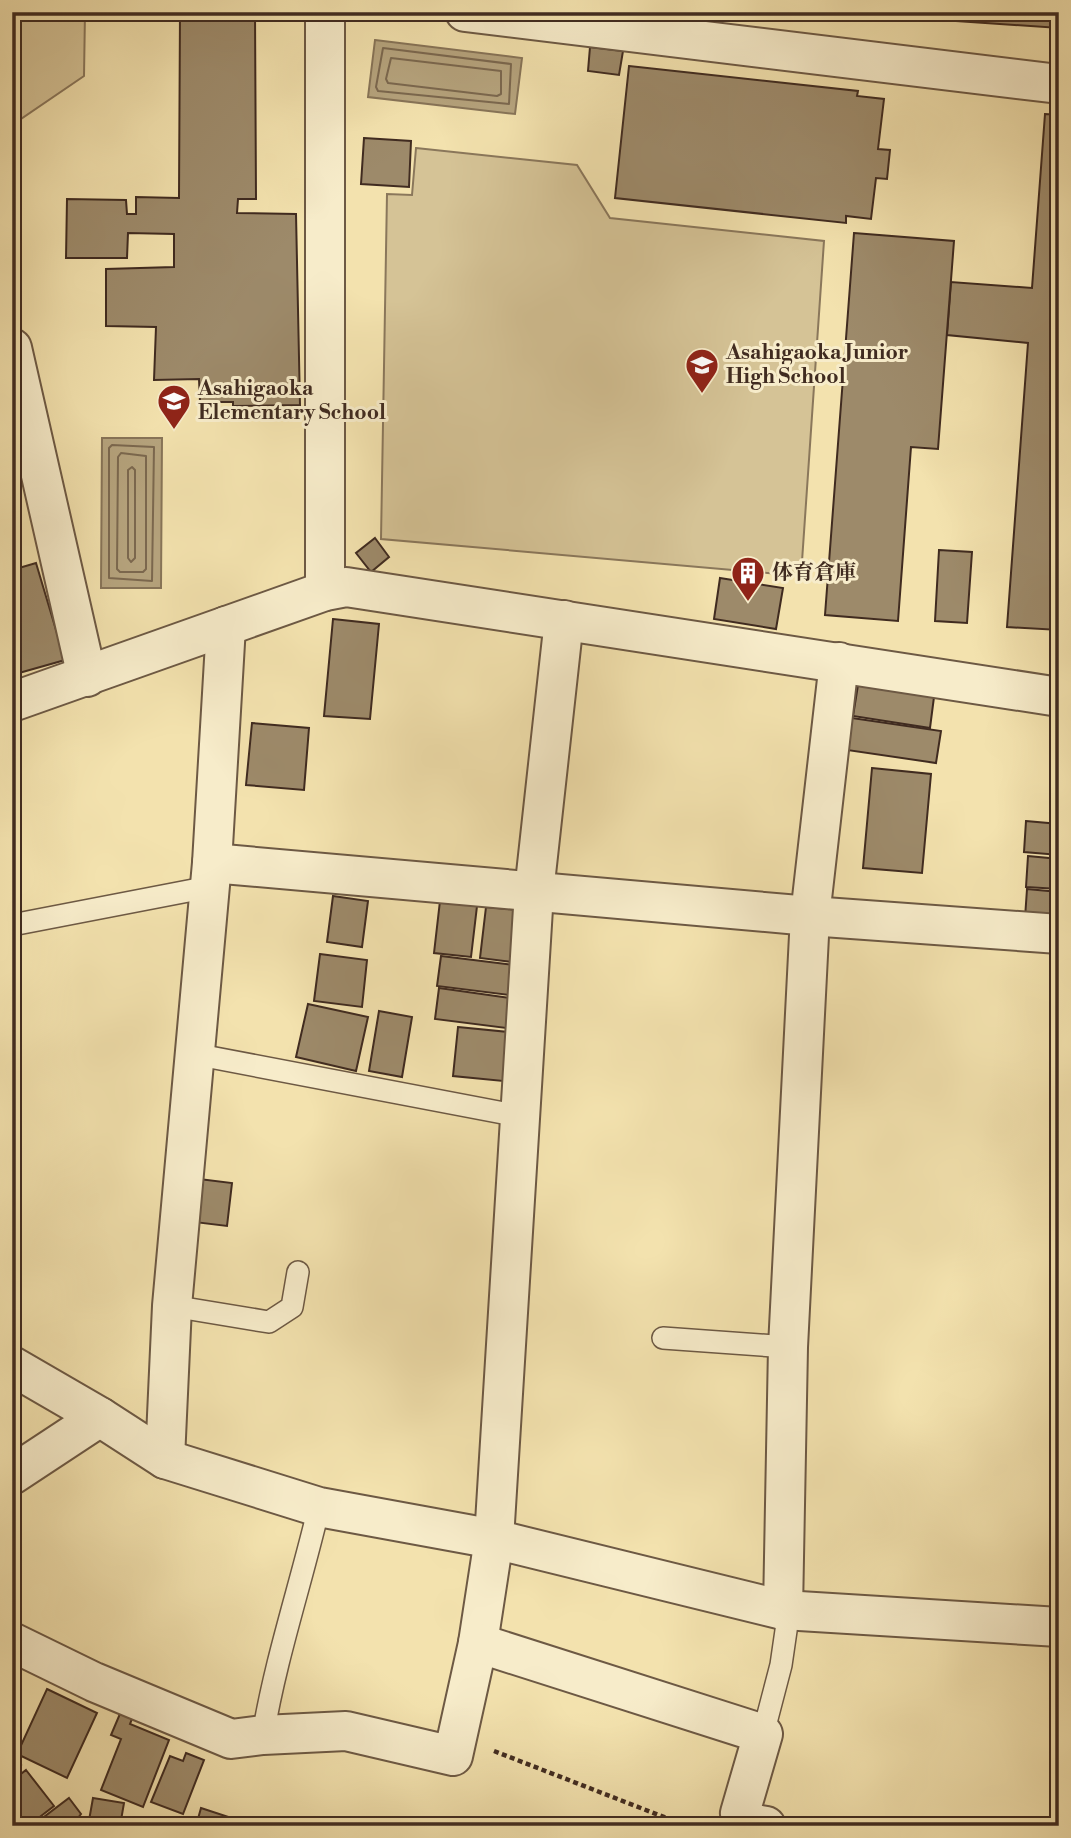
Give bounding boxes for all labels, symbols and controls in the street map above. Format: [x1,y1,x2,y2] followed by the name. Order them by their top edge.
[725,340,908,390] place label: Asahigaoka Junior High School
[683,346,721,395] school or university icon: Asahigaoka Junior High School
[197,376,386,426] place label: Asahigaoka Elementary School
[155,382,193,431] school or university icon: Asahigaoka Elementary School
[729,554,767,603] building icon: 体育倉庫
[772,560,856,586] place label: 体育倉庫

